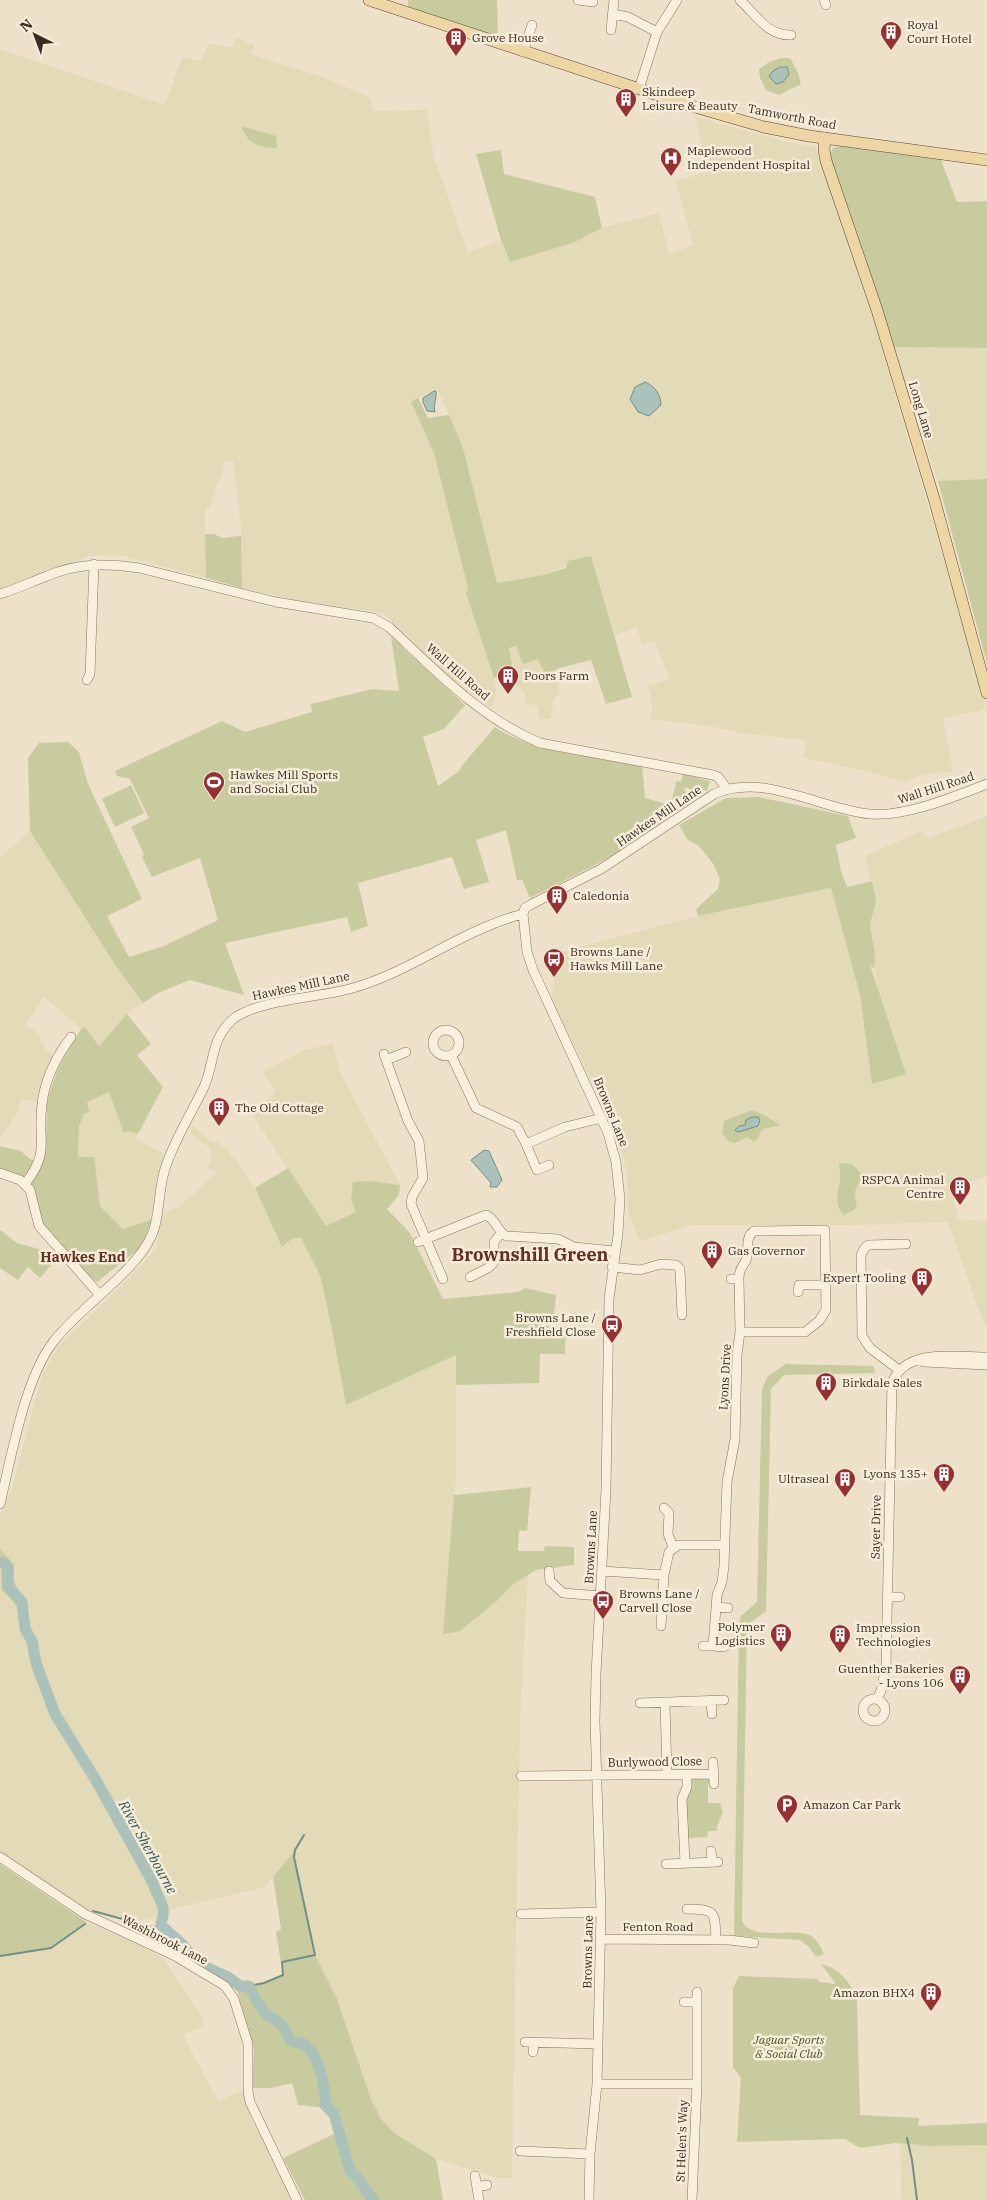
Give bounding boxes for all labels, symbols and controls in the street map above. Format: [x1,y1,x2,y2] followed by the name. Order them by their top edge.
[10,10,60,60] north arrow
[16,15,36,36] text: N
[907,17,972,46] place label: Royal Court Hotel
[879,20,903,51] building icon: Royal Court Hotel
[444,26,468,57] building icon: Grove House
[472,30,544,45] place label: Grove House
[642,84,738,113] place label: Skindeep Leisure & Beauty
[614,87,638,118] building icon: Skindeep Leisure & Beauty
[747,101,838,132] street label: Tamworth Road
[687,143,811,172] place label: Maplewood Independent Hospital
[659,146,683,177] hospital icon: Maplewood Independent Hospital
[906,380,937,440] street label: Long Lane
[423,640,493,703] street label: Wall Hill Road
[496,664,520,695] building icon: Poors Farm
[524,668,590,683] place label: Poors Farm
[230,767,338,796] place label: Hawkes Mill Sports and Social Club
[896,768,976,807] street label: Wall Hill Road
[202,770,226,801] sports icon: Hawkes Mill Sports and Social Club
[613,782,704,850] street label: Hawkes Mill Lane
[545,884,569,915] building icon: Caledonia
[573,888,630,903] place label: Caledonia
[570,944,663,973] place label: Browns Lane / Hawks Mill Lane
[542,947,566,978] bus stop icon: Browns Lane / Hawks Mill Lane
[251,968,351,1003] street label: Hawkes Mill Lane
[591,1075,632,1149] street label: Browns Lane
[207,1096,231,1127] building icon: The Old Cottage
[235,1100,324,1115] place label: The Old Cottage
[861,1172,944,1201] place label: RSPCA Animal Centre
[948,1175,972,1206] building icon: RSPCA Animal Centre
[700,1239,724,1270] building icon: Gas Governor
[451,1243,609,1266] district label: Brownshill Green
[728,1243,806,1258] place label: Gas Governor
[40,1248,126,1266] district label: Hawkes End
[910,1266,934,1297] building icon: Expert Tooling
[823,1270,906,1285] place label: Expert Tooling
[506,1310,596,1339] place label: Browns Lane / Freshfield Close
[600,1313,624,1344] bus stop icon: Browns Lane / Freshfield Close
[715,1343,734,1411] street label: Lyons Drive
[814,1371,838,1402] building icon: Birkdale Sales
[842,1375,922,1390] place label: Birkdale Sales
[932,1462,956,1493] building icon: Lyons 135+
[863,1466,928,1481] place label: Lyons 135+
[833,1467,857,1498] building icon: Ultraseal
[778,1471,829,1486] place label: Ultraseal
[867,1495,884,1559] street label: Sayer Drive
[581,1510,600,1584] street label: Browns Lane
[619,1586,700,1615] place label: Browns Lane / Carvell Close
[591,1589,615,1620] bus stop icon: Browns Lane / Carvell Close
[715,1619,766,1648] place label: Polymer Logistics
[856,1620,931,1649] place label: Impression Technologies
[769,1622,793,1653] building icon: Polymer Logistics
[828,1623,852,1654] building icon: Impression Technologies
[838,1661,944,1690] place label: Guenther Bakeries - Lyons 106
[948,1664,972,1695] building icon: Guenther Bakeries - Lyons 106
[608,1753,702,1770] street label: Burlywood Close
[775,1793,799,1824] parking icon: Amazon Car Park
[114,1796,182,1898] water label: River Sherbourne
[803,1797,901,1812] place label: Amazon Car Park
[120,1911,211,1968] street label: Washbrook Lane
[579,1915,596,1989] street label: Browns Lane
[622,1919,694,1934] street label: Fenton Road
[919,1981,943,2012] building icon: Amazon BHX4
[833,1985,915,2000] place label: Amazon BHX4
[752,2032,825,2061] park label: Jaguar Sports & Social Club
[673,2099,690,2182] street label: St Helen's Way

